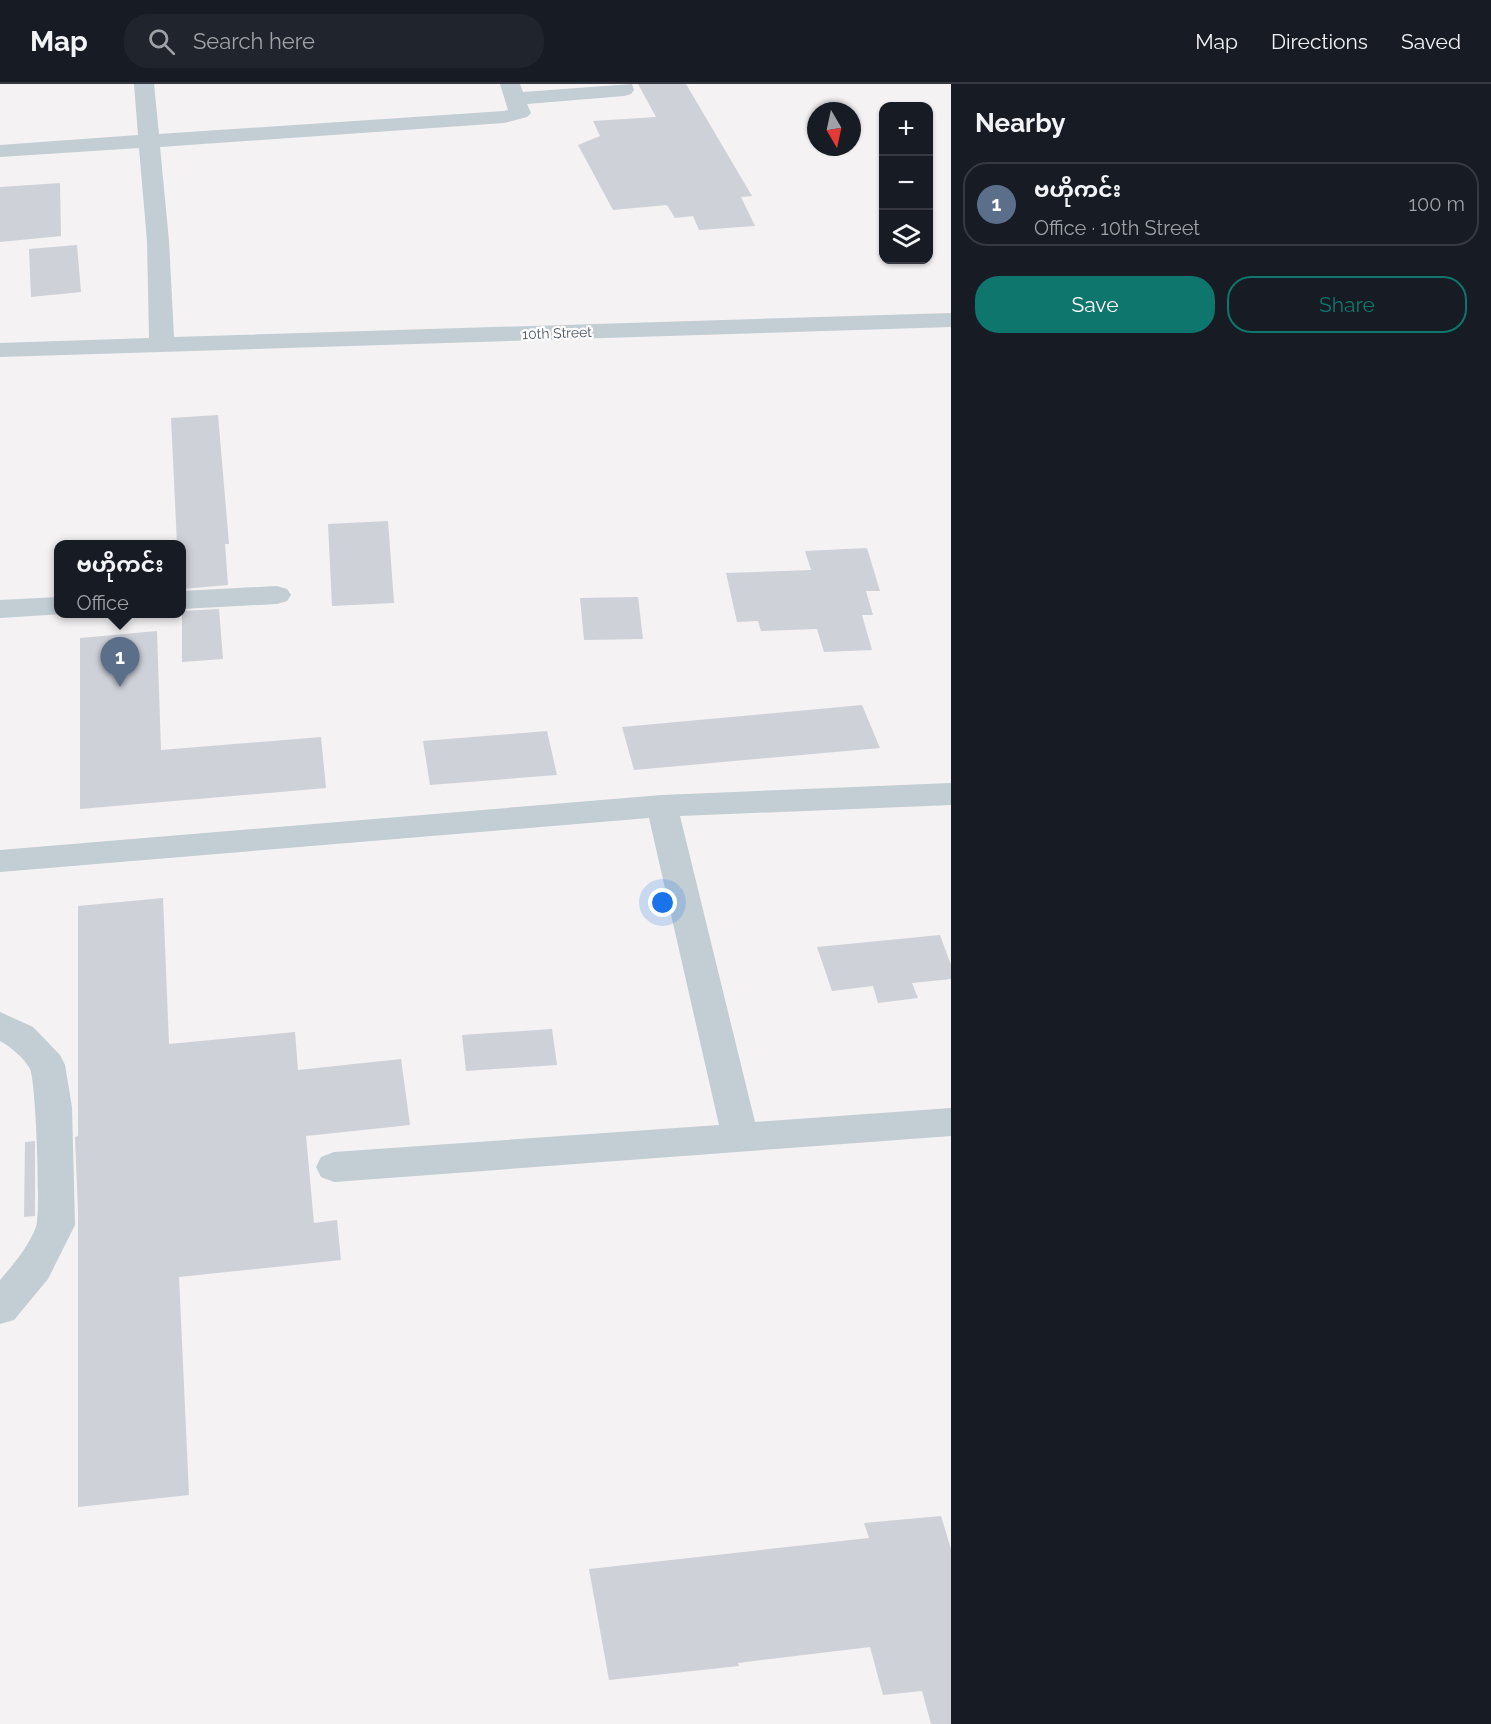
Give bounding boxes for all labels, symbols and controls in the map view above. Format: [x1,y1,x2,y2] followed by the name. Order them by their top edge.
[124,14,544,68] search box
[30,25,88,58] text: Map
[145,25,178,58] icon: search
[193,28,315,54] text: Search here
[1195,29,1238,54] text: Map
[1271,29,1368,54] text: Directions
[1401,29,1461,54] text: Saved
[807,102,861,156] north arrow
[879,102,933,264] map controls
[879,102,933,156] button: +
[975,108,1065,138] text: Nearby
[879,156,933,210] button: −
[1034,176,1121,202] text: ဗဟိုကင်း
[992,192,1001,216] text: 1
[1408,192,1465,216] text: 100 m
[879,210,933,264] button: layers
[1034,216,1200,240] text: Office · 10th Street
[975,276,1215,333] button: Save
[1227,276,1467,333] button: Share
[522,324,592,342] street label: 10th Street
[54,540,186,618] popup
[76,551,164,577] text: ဗဟိုကင်း
[76,591,129,615] text: Office
[100,638,140,687] pin: 1
[648,888,677,917] your location

